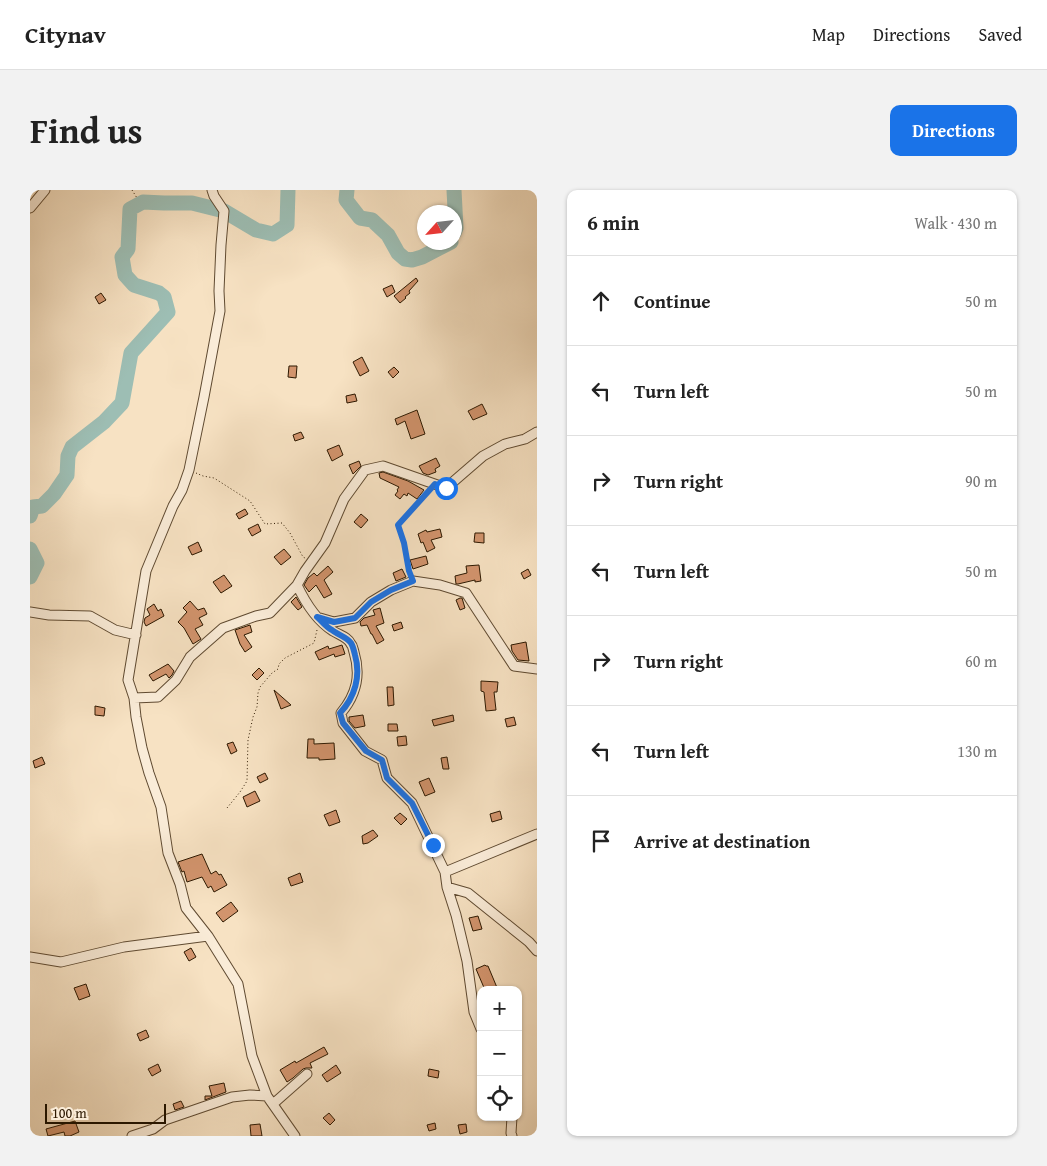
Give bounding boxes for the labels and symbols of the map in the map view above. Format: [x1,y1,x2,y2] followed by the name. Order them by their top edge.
[417,205,462,250] north arrow
[435,477,458,500] route start
[422,834,445,857] route end
[45,1101,166,1124] scale bar

